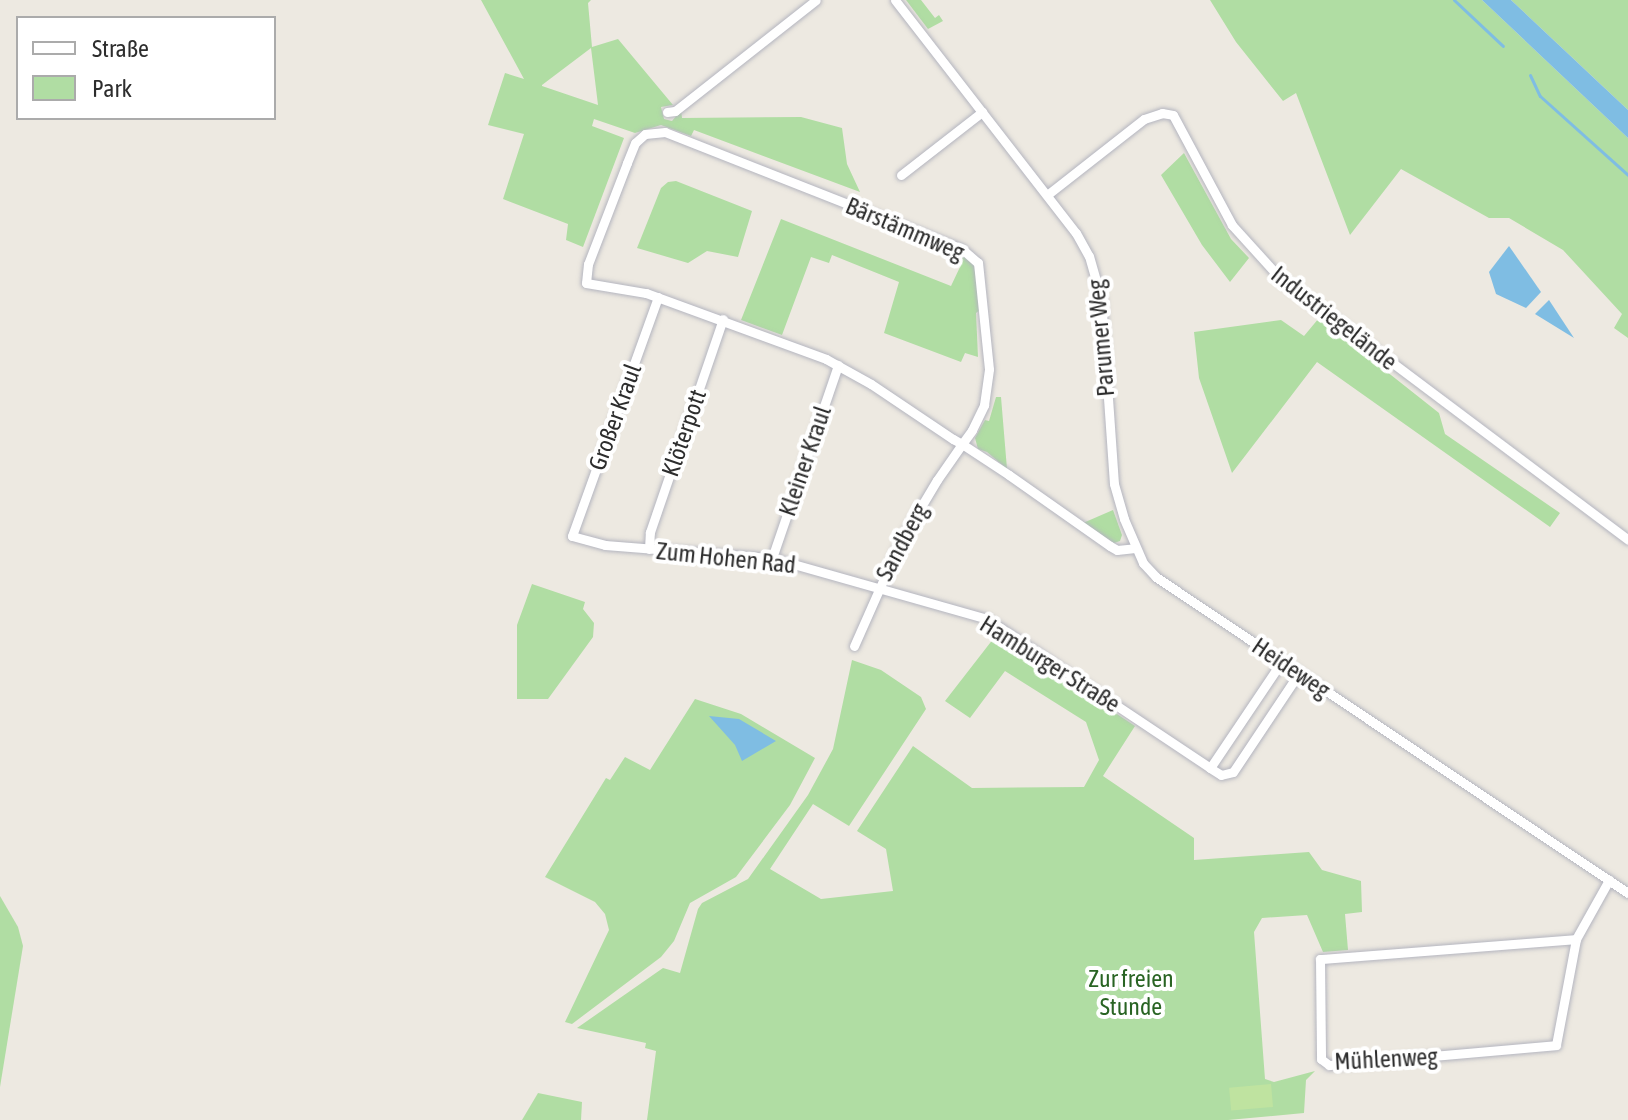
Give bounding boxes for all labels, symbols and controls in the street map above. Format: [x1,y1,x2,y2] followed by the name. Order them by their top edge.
[16,16,276,120] legend
[92,35,149,62] text: Straße
[92,75,132,102] text: Park
[841,191,969,267] street label: Bärstämmweg
[1265,260,1403,376] street label: Industriegelände
[1082,278,1120,398] street label: Parumer Weg
[582,360,648,474] street label: Großer Kraul
[656,386,712,480] street label: Klöterpott
[773,402,837,520] street label: Kleiner Kraul
[870,499,934,585] street label: Sandberg
[655,536,797,580] street label: Zum Hohen Rad
[975,609,1125,719] street label: Hamburger Straße
[1247,632,1335,704] street label: Heideweg
[1088,965,1174,1021] park label: Zur freien Stunde
[1334,1042,1438,1076] street label: Mühlenweg

